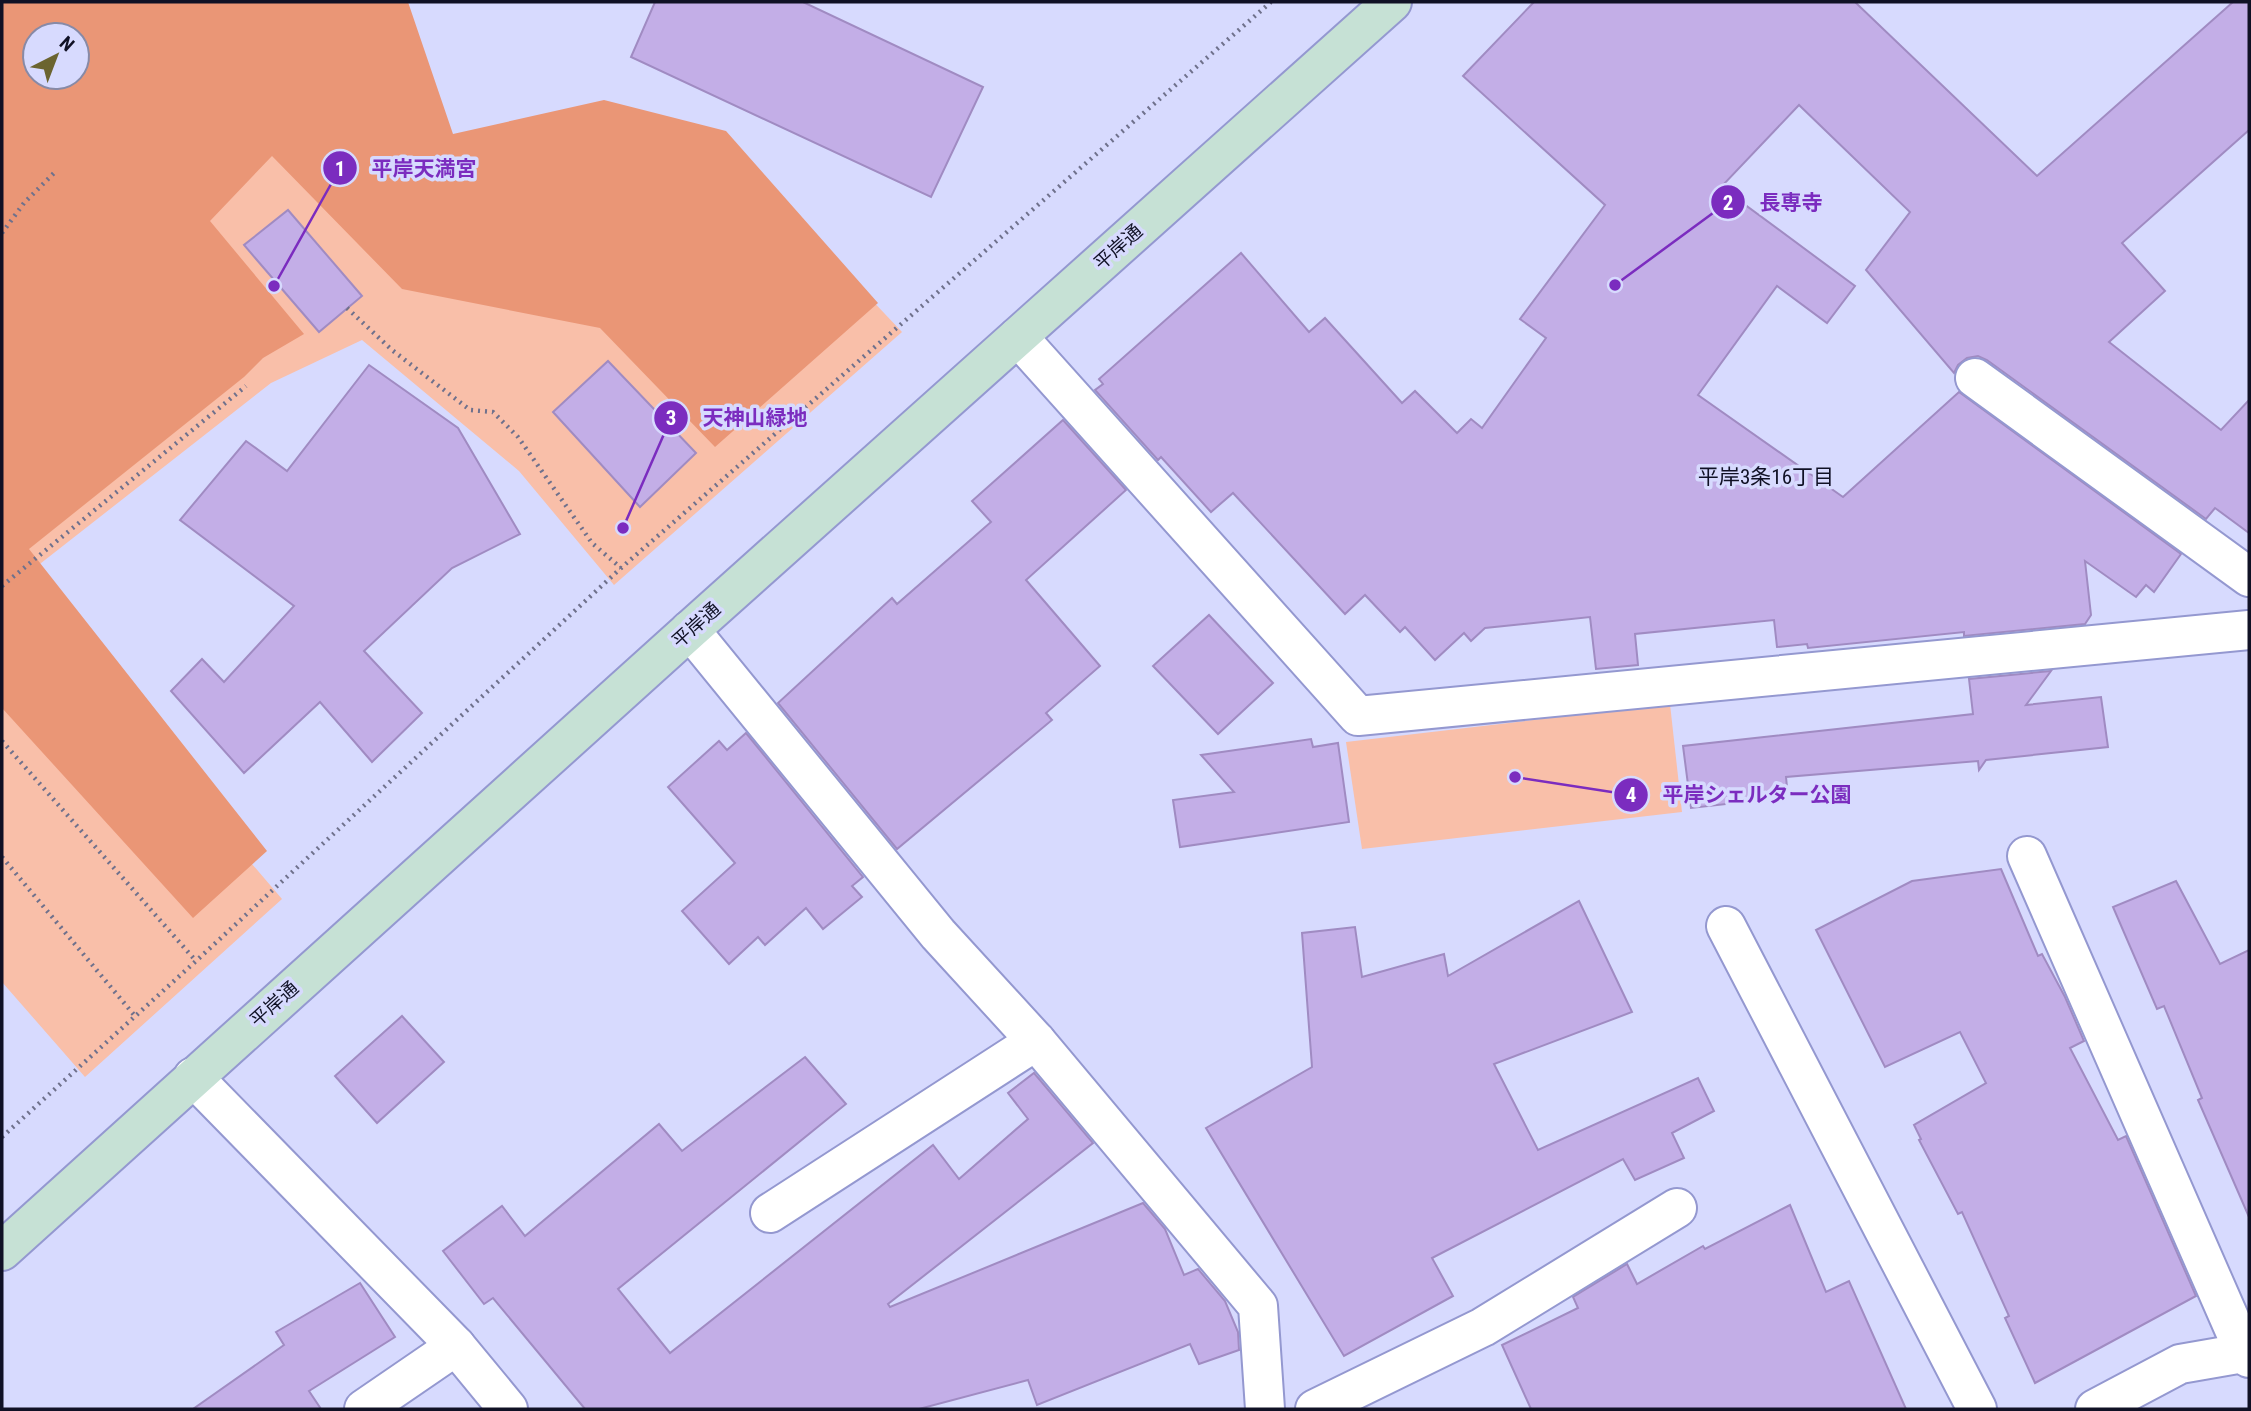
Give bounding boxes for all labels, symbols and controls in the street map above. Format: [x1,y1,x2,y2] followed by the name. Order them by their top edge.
[21,21,91,91] north arrow
[55,31,79,56] text: N
[322,147,490,189] callout: 平岸天満宮
[335,157,345,181] text: 1
[372,157,477,181] text: 平岸天満宮
[1711,181,1837,223] callout: 長専寺
[1723,191,1733,215] text: 2
[1760,191,1823,215] text: 長専寺
[1089,219,1147,275] street label: 平岸通
[653,397,821,439] callout: 天神山緑地
[666,406,676,430] text: 3
[703,406,808,430] text: 天神山緑地
[1698,465,1834,489] district label: 平岸3条16丁目
[667,597,725,653] street label: 平岸通
[1613,774,1865,816] callout: 平岸シェルター公園
[1626,783,1636,807] text: 4
[1663,783,1852,807] text: 平岸シェルター公園
[245,976,303,1032] street label: 平岸通

